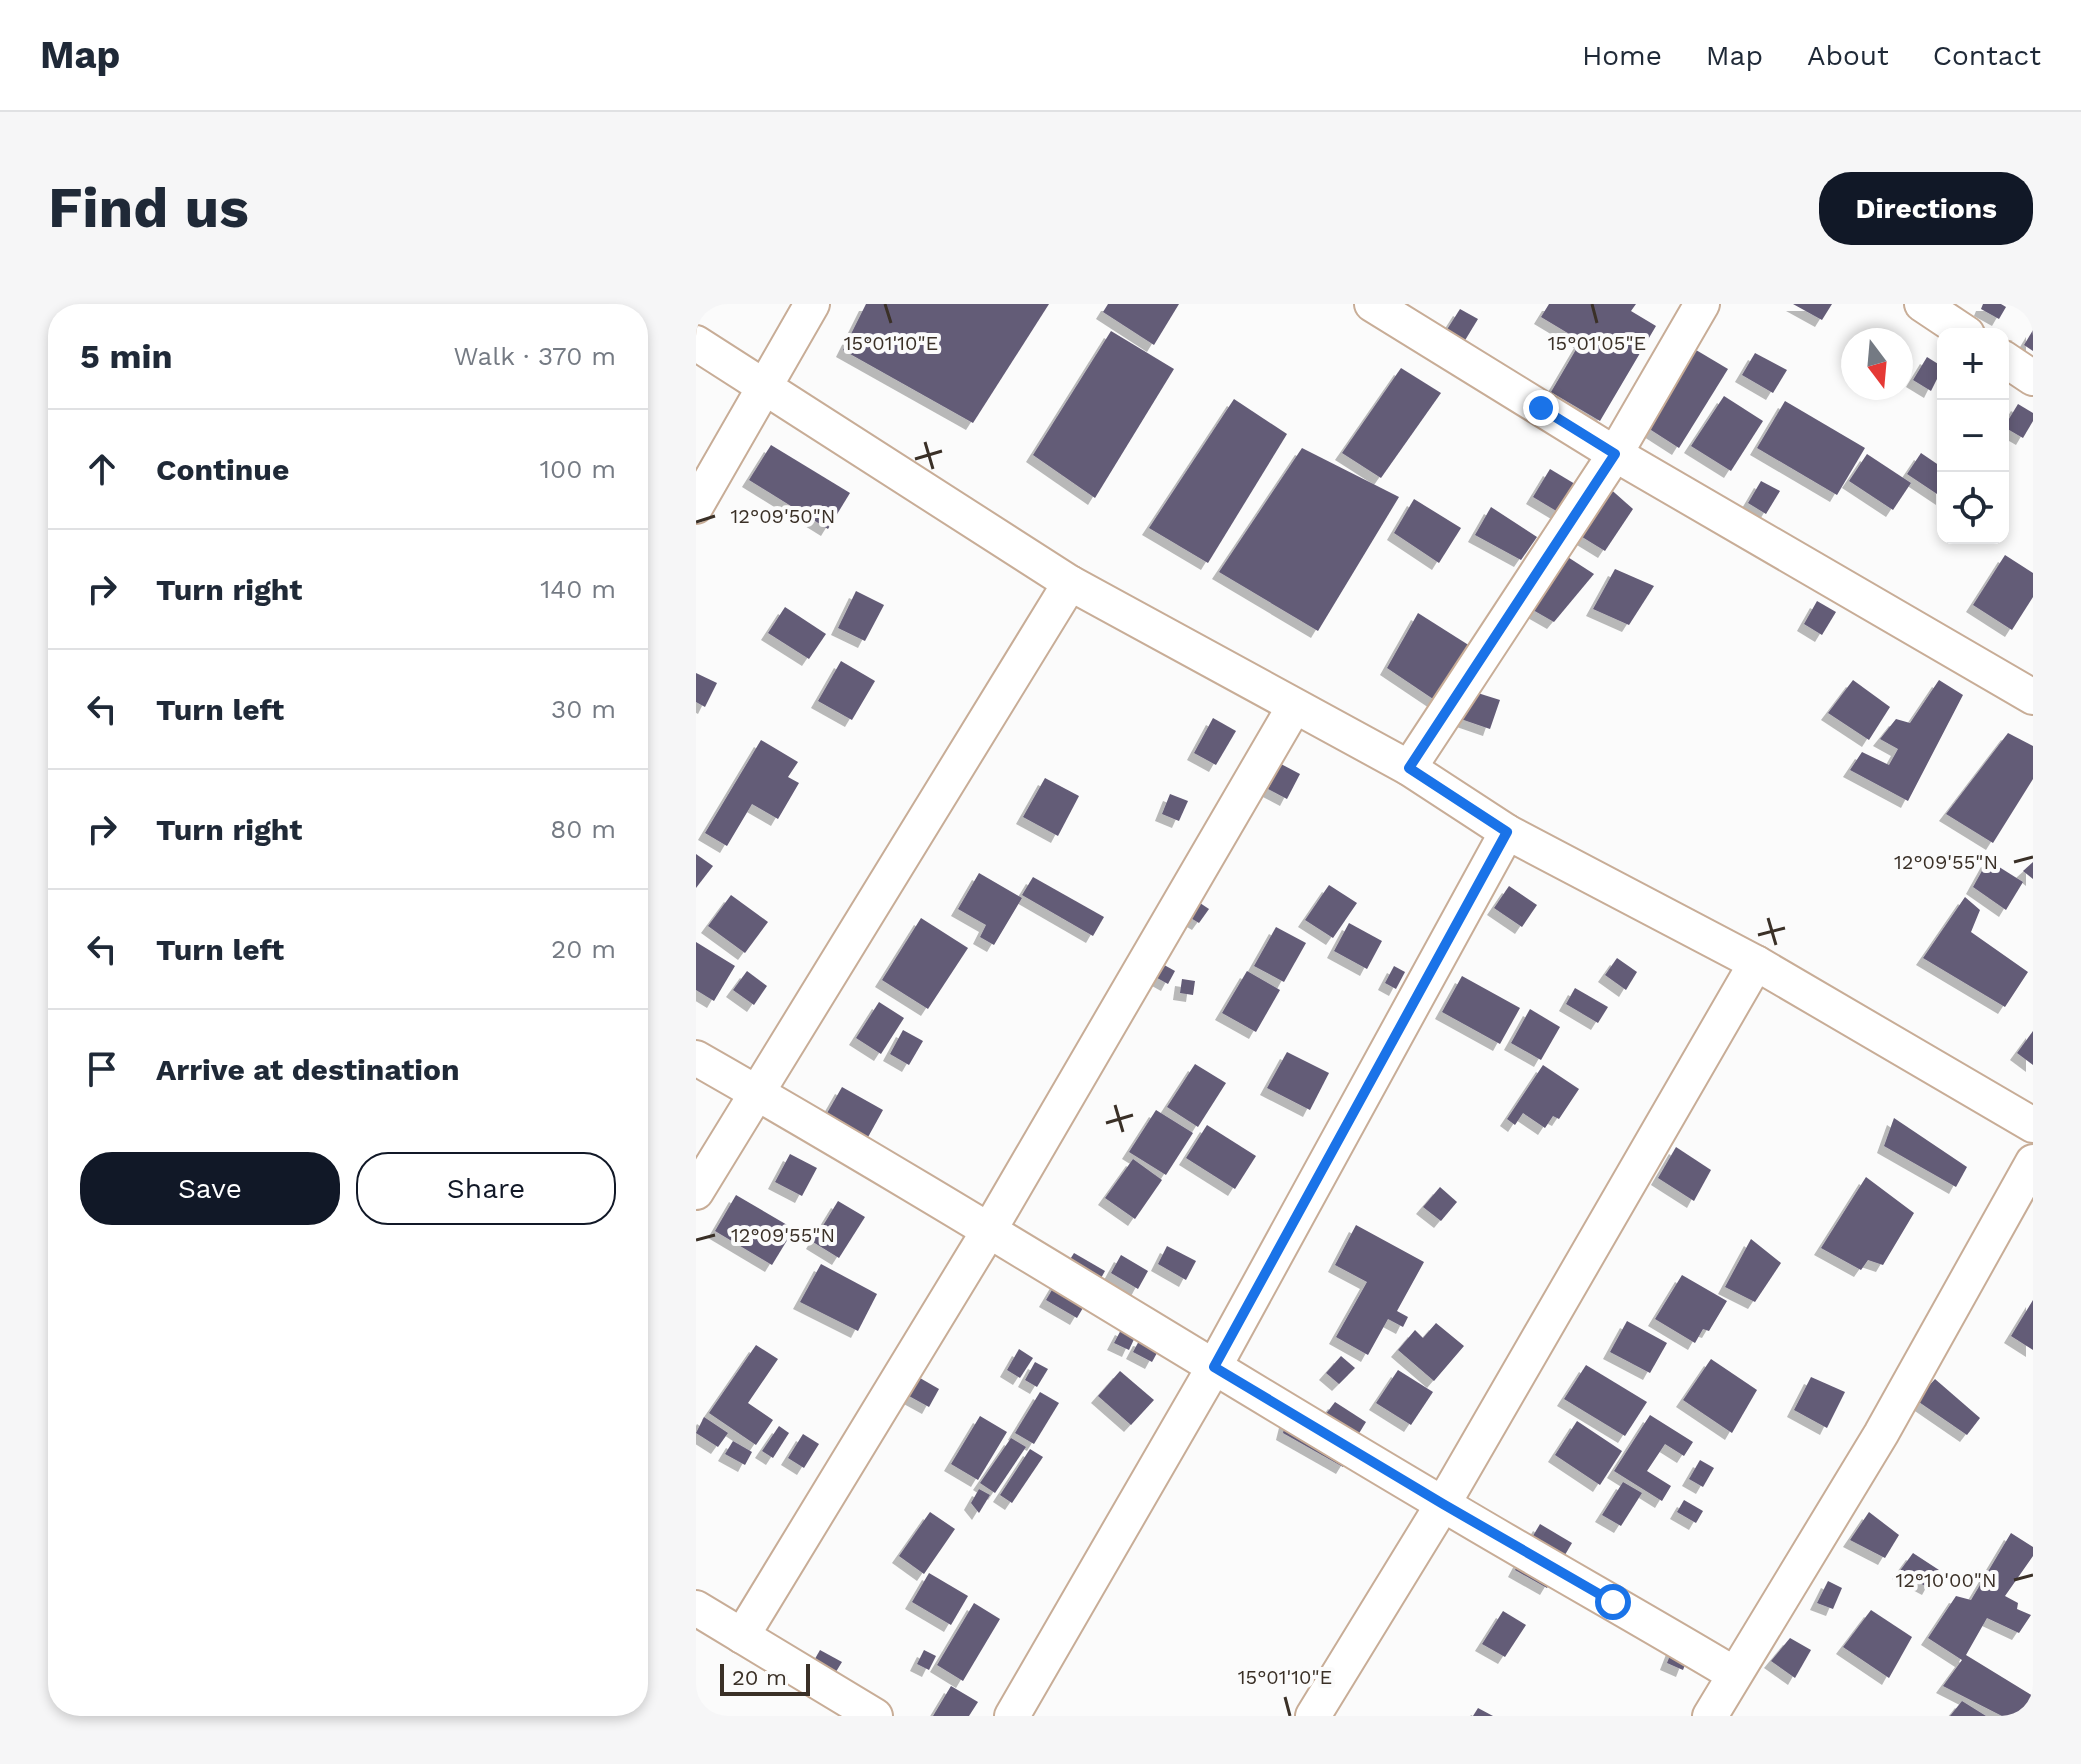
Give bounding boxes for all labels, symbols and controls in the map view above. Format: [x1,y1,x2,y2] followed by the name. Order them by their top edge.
[40,33,120,77] text: Map
[1582,39,1662,72] text: Home
[1706,39,1763,72] text: Map
[1807,39,1889,72] text: About
[1933,39,2041,72] text: Contact
[1819,172,2033,245] button: Directions
[48,175,249,241] text: Find us
[1841,328,1913,400] north arrow
[1937,328,2009,544] map controls
[1937,328,2009,400] button: +
[844,331,938,355] text: 15°01'10"E
[1548,331,1646,355] text: 15°01'05"E
[80,336,173,376] text: 5 min
[454,341,616,371] text: Walk · 370 m
[1523,390,1559,426] route end
[1937,400,2009,472] button: −
[80,447,124,491] icon: ahead
[156,452,289,487] text: Continue
[540,454,616,484] text: 100 m
[1937,472,2009,544] button: locate
[731,504,835,528] text: 12°09'50"N
[80,567,124,611] icon: right
[156,572,302,607] text: Turn right
[540,574,616,604] text: 140 m
[80,687,124,731] icon: left
[156,692,284,727] text: Turn left
[551,694,616,724] text: 30 m
[80,807,124,851] icon: right
[156,812,302,847] text: Turn right
[550,814,616,844] text: 80 m
[1894,850,1998,874] text: 12°09'55"N
[80,927,124,971] icon: left
[156,932,284,967] text: Turn left
[551,934,616,964] text: 20 m
[80,1047,124,1091] icon: arrive
[156,1052,460,1087] text: Arrive at destination
[80,1152,340,1225] button: Save
[356,1152,616,1225] button: Share
[731,1223,835,1247] text: 12°09'55"N
[1895,1568,1997,1592] text: 12°10'00"N
[1595,1584,1631,1620] route start
[720,1660,810,1696] scale bar
[732,1665,787,1690] text: 20 m
[1238,1665,1332,1689] text: 15°01'10"E

